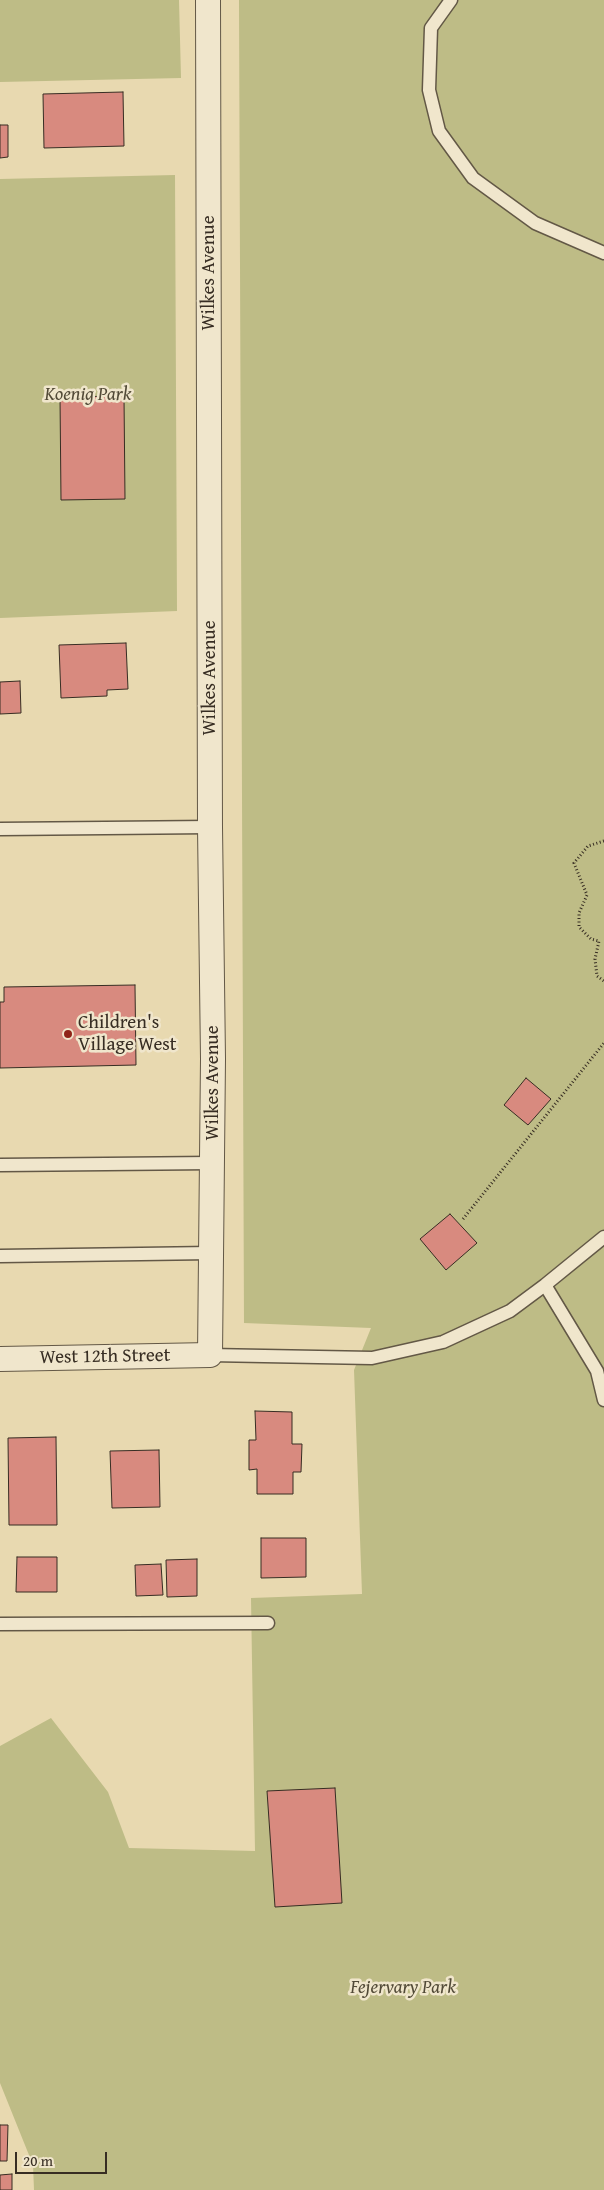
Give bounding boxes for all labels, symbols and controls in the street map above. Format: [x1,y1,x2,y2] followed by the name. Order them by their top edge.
[198,215,220,331] street label: Wilkes Avenue
[45,384,131,406] park label: Koenig Park
[199,620,221,736] street label: Wilkes Avenue
[78,1012,177,1056] place label: Children's Village West
[202,1025,224,1141] street label: Wilkes Avenue
[62,1028,74,1040] marker: Children's Village West
[39,1344,171,1370] street label: West 12th Street
[350,1977,456,1999] park label: Fejervary Park
[18,2142,110,2174] scale bar
[23,2150,53,2171] text: 20 m

